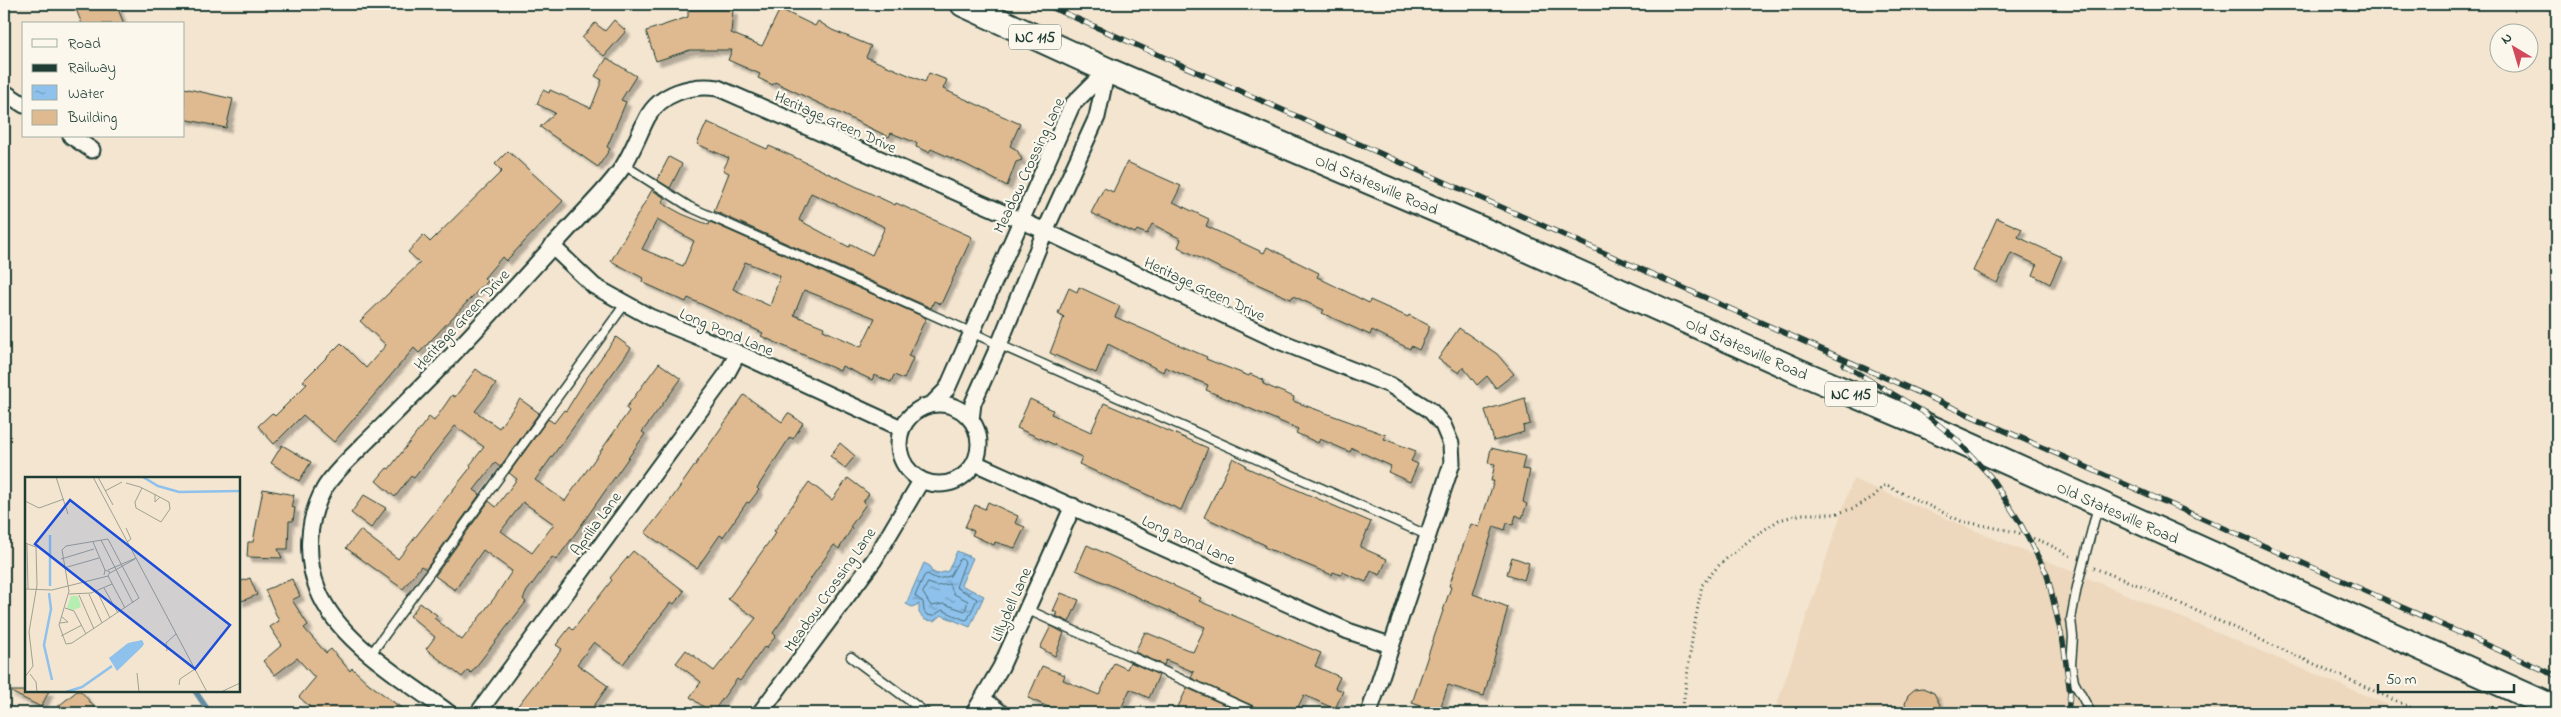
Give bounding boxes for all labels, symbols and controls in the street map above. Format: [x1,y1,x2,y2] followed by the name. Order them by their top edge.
[22,22,185,138] legend
[2488,22,2538,72] north arrow
[1009,24,1061,50] road number: NC 115
[2497,28,2517,50] text: N
[68,33,101,55] text: Road
[68,57,116,80] text: Railway
[68,83,104,105] text: Water
[770,85,901,161] street label: Heritage Green Drive
[988,93,1072,238] street label: Meadow Crossing Lane
[67,107,117,130] text: Building
[1311,149,1441,223] street label: Old Statesville Road
[1140,251,1269,329] street label: Heritage Green Drive
[409,264,517,377] street label: Heritage Green Drive
[675,302,778,364] street label: Long Pond Lane
[1681,312,1811,388] street label: Old Statesville Road
[1825,382,1877,406] road number: NC 115
[2052,476,2182,552] street label: Old Statesville Road
[25,477,240,692] inset map
[565,486,629,561] street label: Aprilia Lane
[1137,509,1240,573] street label: Long Pond Lane
[779,522,883,657] street label: Meadow Crossing Lane
[985,563,1039,646] street label: Lillydell Lane
[2378,662,2515,694] scale bar
[2386,669,2417,691] text: 50 m

